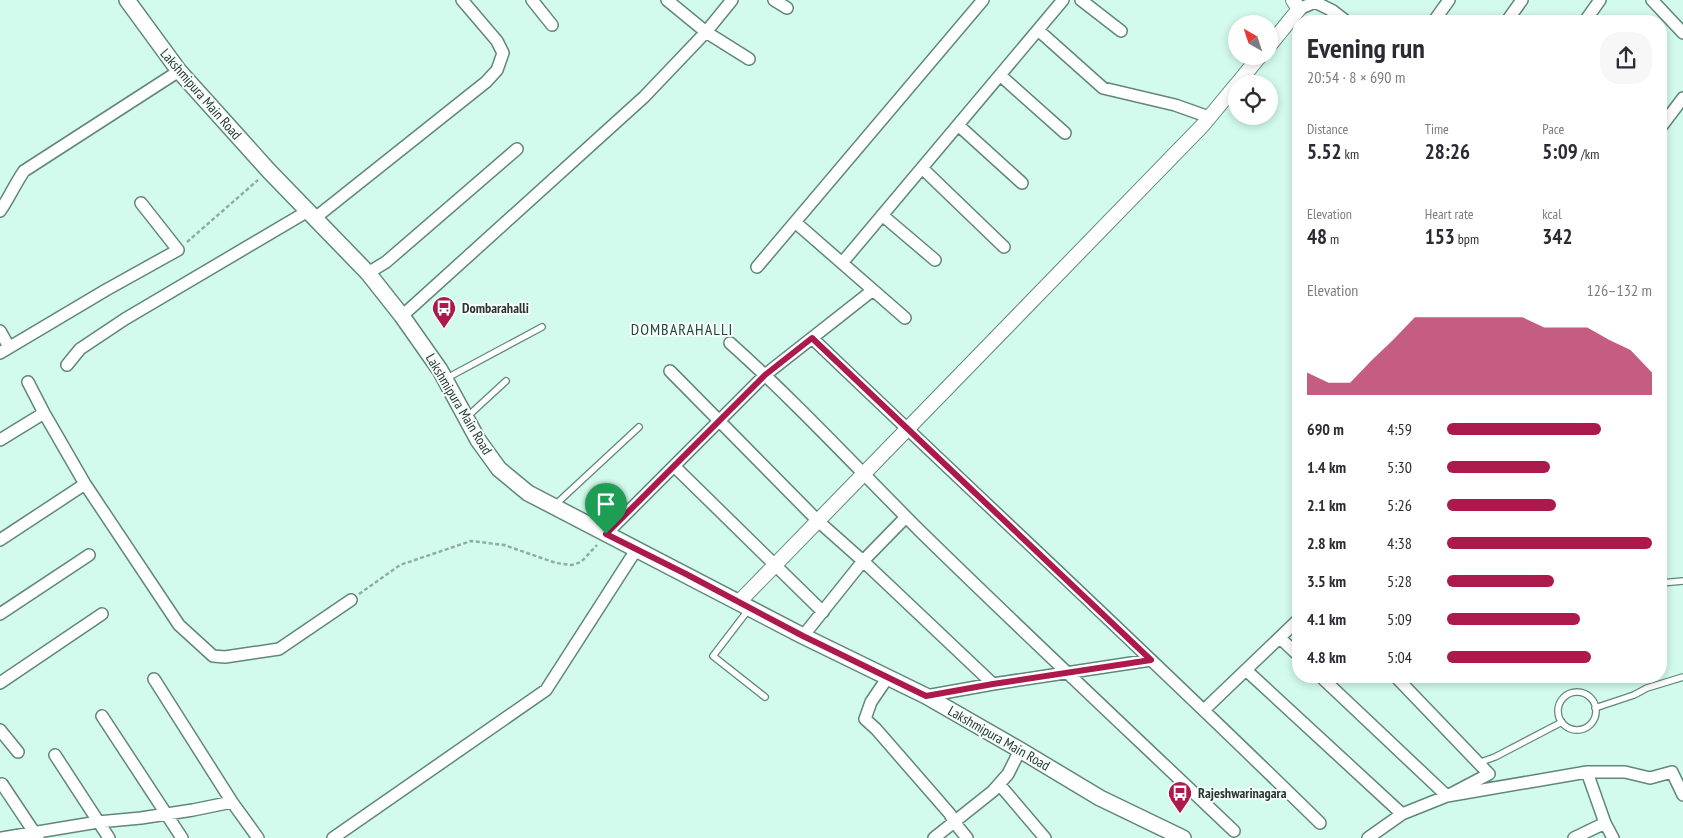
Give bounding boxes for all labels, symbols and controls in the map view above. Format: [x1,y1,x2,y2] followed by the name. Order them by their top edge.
[1228,15,1278,65] north arrow
[1228,15,1278,125] map controls
[1307,29,1425,66] text: Evening run
[1600,32,1652,84] button: share
[157,45,245,143] street label: Lakshmipura Main Road
[1307,67,1405,87] text: 20:54 · 8 × 690 m
[1228,75,1278,125] button: locate
[1307,120,1348,138] text: Distance
[1425,120,1449,138] text: Time
[1542,120,1564,138] text: Pace
[1307,138,1342,165] text: 5.52
[1425,138,1470,165] text: 28:26
[1542,138,1578,165] text: 5:09
[1342,145,1359,163] text: km
[1578,145,1599,163] text: /km
[1307,205,1352,223] text: Elevation
[1425,205,1474,223] text: Heart rate
[1542,205,1561,223] text: kcal
[1307,223,1327,250] text: 48
[1425,223,1455,250] text: 153
[1542,223,1572,250] text: 342
[1327,230,1339,248] text: m
[1455,230,1479,248] text: bpm
[1307,280,1358,300] text: Elevation
[1587,280,1652,300] text: 126–132 m
[431,295,457,329] bus stop icon: Dombarahalli
[462,299,529,317] place label: Dombarahalli
[631,319,733,339] district label: DOMBARAHALLI
[422,350,496,458] street label: Lakshmipura Main Road
[1307,419,1344,439] text: 690 m
[1387,419,1412,439] text: 4:59
[1307,457,1346,477] text: 1.4 km
[1387,457,1412,477] text: 5:30
[585,483,627,534] pin
[592,490,620,518] icon: arrive
[1307,495,1346,515] text: 2.1 km
[1387,495,1412,515] text: 5:26
[1307,533,1346,553] text: 2.8 km
[1387,533,1412,553] text: 4:38
[1307,571,1346,591] text: 3.5 km
[1387,571,1412,591] text: 5:28
[1307,609,1346,629] text: 4.1 km
[1387,609,1412,629] text: 5:09
[1307,647,1346,667] text: 4.8 km
[1387,647,1412,667] text: 5:04
[945,701,1053,775] street label: Lakshmipura Main Road
[1167,780,1193,814] bus stop icon: Rajeshwarinagara
[1198,784,1287,802] place label: Rajeshwarinagara

